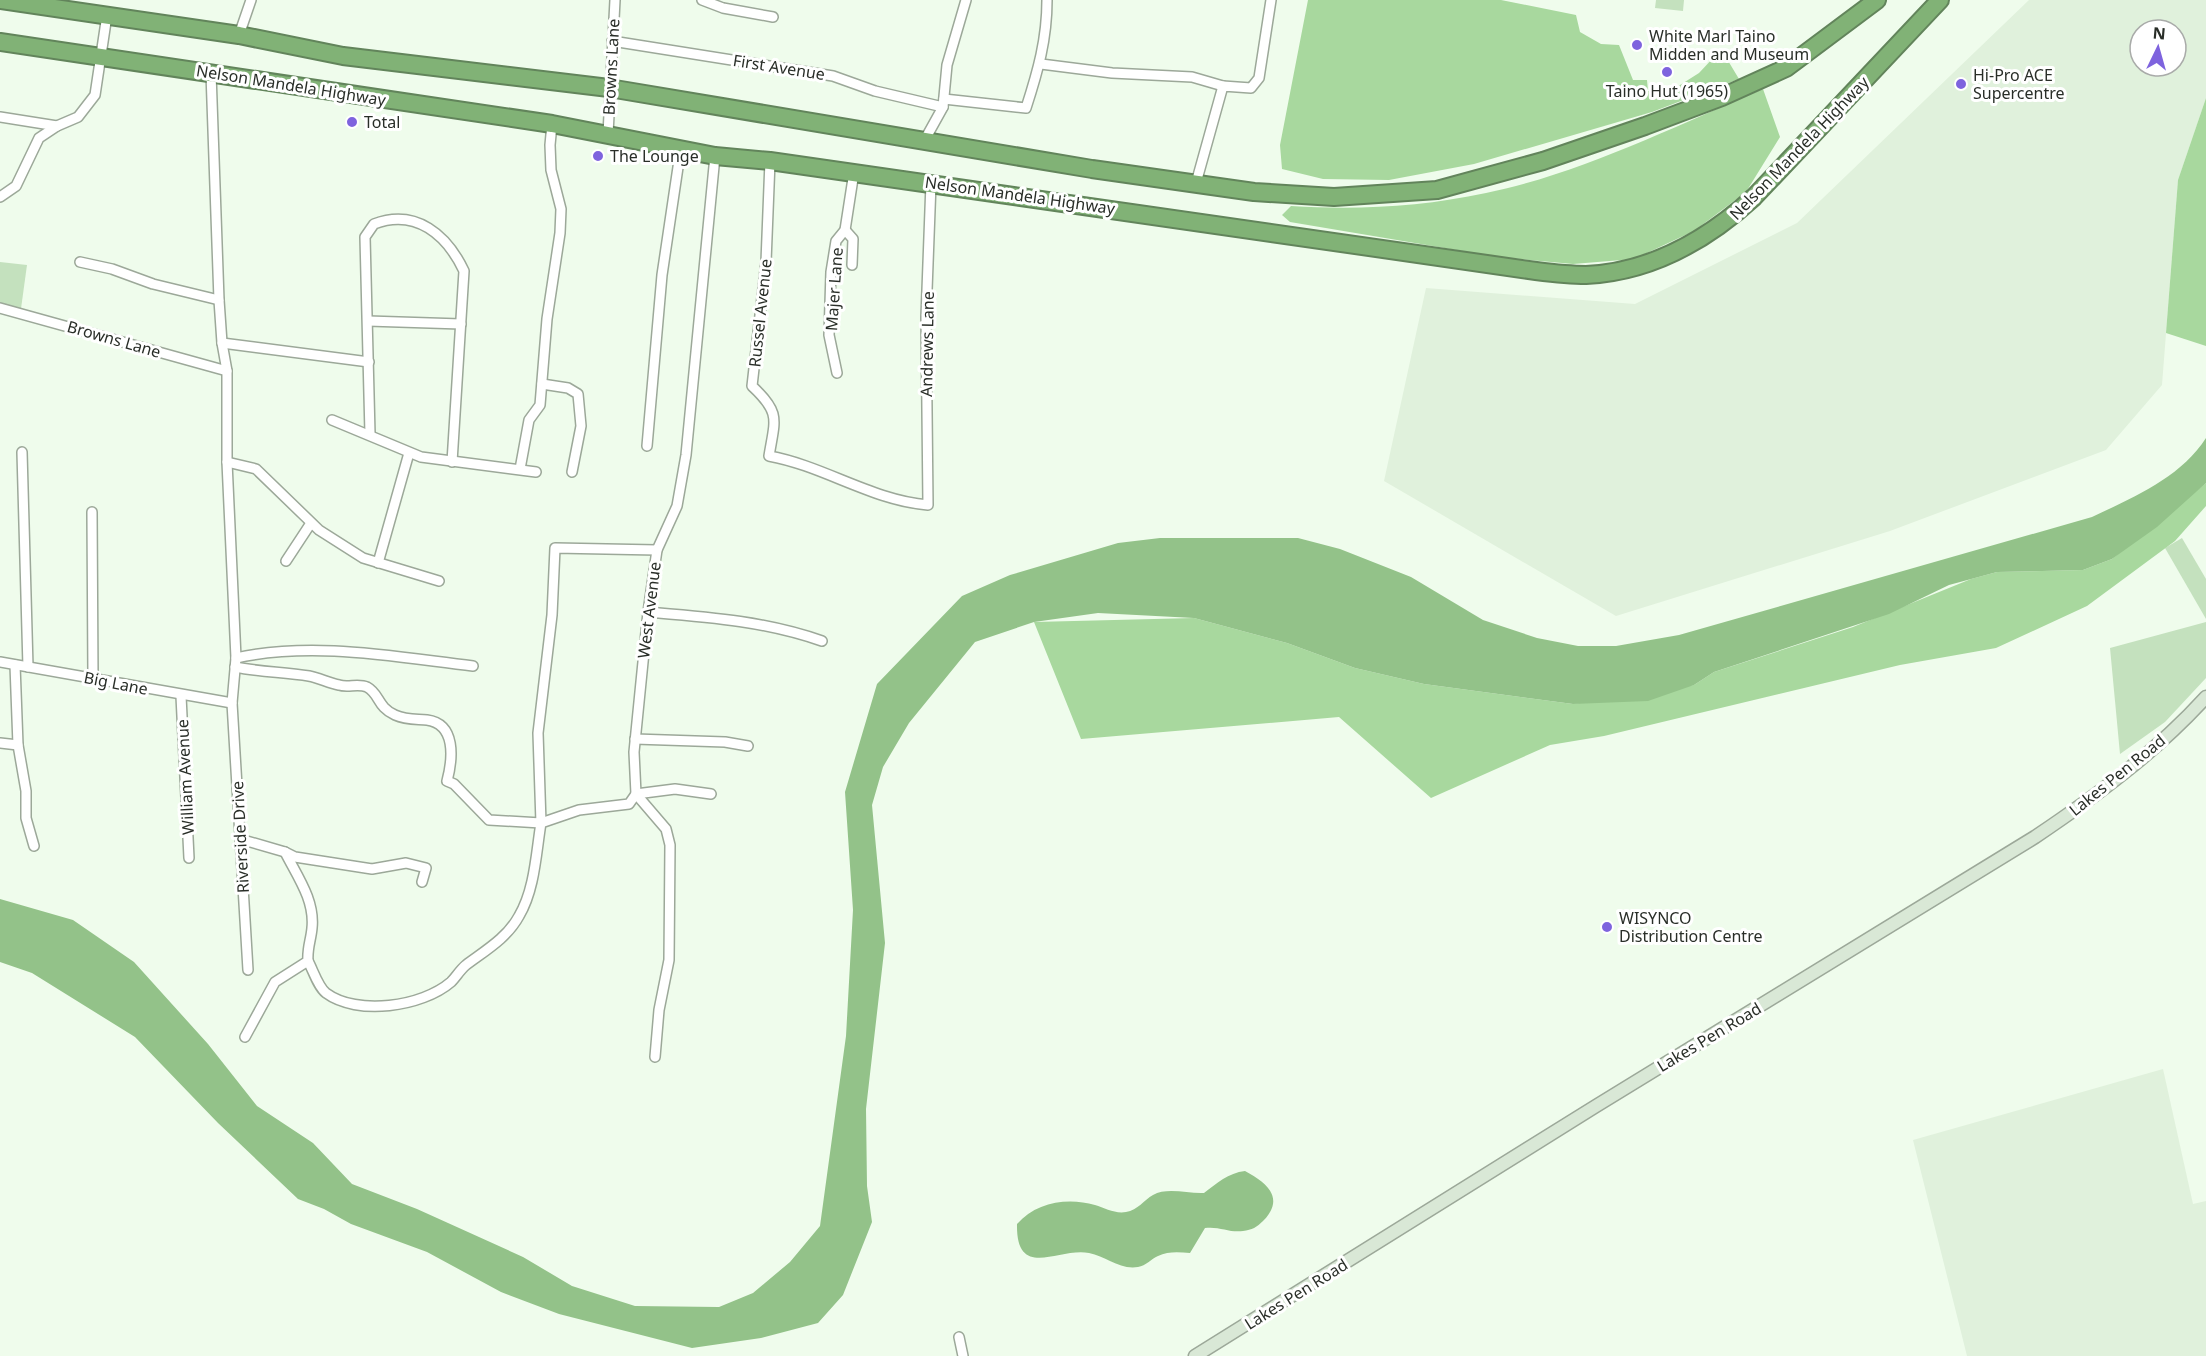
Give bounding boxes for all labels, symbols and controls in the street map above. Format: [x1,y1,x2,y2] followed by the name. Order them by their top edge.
[597,18,625,116] street label: Browns Lane
[2128,18,2188,78] north arrow
[2152,22,2167,45] text: N
[1649,25,1809,65] place label: White Marl Taino Midden and Museum
[1630,38,1644,52] marker: White Marl Taino Midden and Museum
[731,49,827,85] street label: First Avenue
[195,59,388,111] street label: Nelson Mandela Highway
[1973,64,2065,104] place label: Hi-Pro ACE Supercentre
[1660,65,1674,79] marker: Taino Hut (1965)
[1725,71,1874,225] street label: Nelson Mandela Highway
[1954,77,1968,91] marker: Hi-Pro ACE Supercentre
[1606,80,1728,102] place label: Taino Hut (1965)
[364,111,400,133] place label: Total
[345,115,359,129] marker: Total
[610,145,699,167] place label: The Lounge
[591,149,605,163] marker: The Lounge
[924,171,1117,219] street label: Nelson Mandela Highway
[820,246,848,332] street label: Majer Lane
[743,258,777,368] street label: Russel Avenue
[915,291,939,397] street label: Andrews Lane
[65,315,163,363] street label: Browns Lane
[632,560,666,660] street label: West Avenue
[82,666,150,700] street label: Big Lane
[171,719,199,835] street label: William Avenue
[2064,729,2170,821] street label: Lakes Pen Road
[226,780,254,894] street label: Riverside Drive
[1619,907,1762,947] place label: WISYNCO Distribution Centre
[1600,920,1614,934] marker: WISYNCO Distribution Centre
[1653,997,1765,1077] street label: Lakes Pen Road
[1240,1253,1352,1335] street label: Lakes Pen Road

